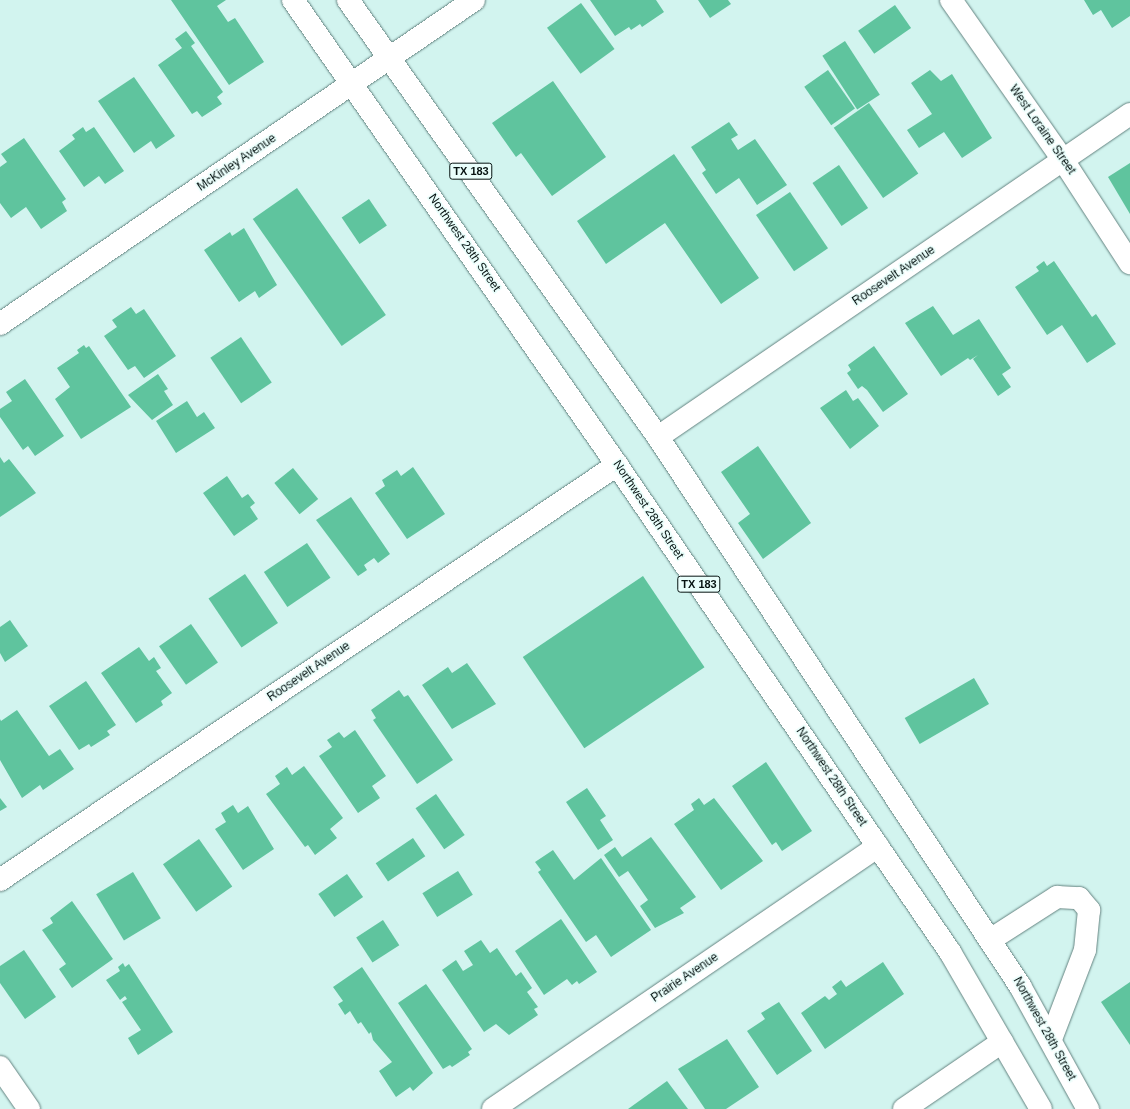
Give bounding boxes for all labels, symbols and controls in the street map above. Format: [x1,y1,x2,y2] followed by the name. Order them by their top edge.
[1006,83,1078,177] street label: West Loraine Street
[195,131,279,195] street label: McKinley Avenue
[449,162,493,180] road number: TX 183
[425,191,503,295] street label: Northwest 28th Street
[850,243,938,309] street label: Roosevelt Avenue
[610,458,686,562] street label: Northwest 28th Street
[677,575,721,593] road number: TX 183
[265,639,353,705] street label: Roosevelt Avenue
[793,725,869,829] street label: Northwest 28th Street
[648,950,722,1006] street label: Prairie Avenue
[1010,975,1078,1083] street label: Northwest 28th Street

